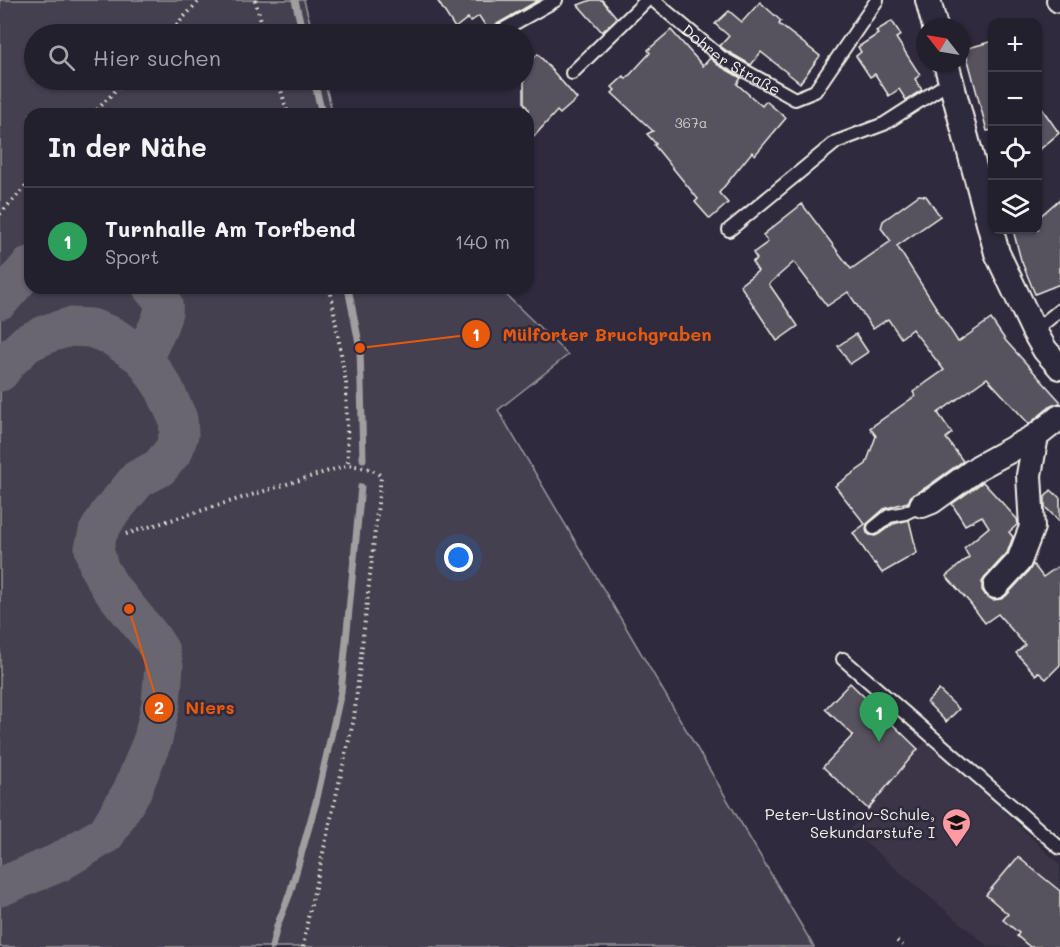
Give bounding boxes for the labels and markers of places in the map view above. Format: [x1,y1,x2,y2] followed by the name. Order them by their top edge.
[461,316,724,352] callout: Mülforter Bruchgraben
[144,690,246,726] callout: Niers
[860,692,898,742] pin: 1
[765,803,935,842] place label: Peter-Ustinov-Schule, Sekundarstufe I
[940,806,972,848] school or university icon: Peter-Ustinov-Schule, Sekundarstufe I

